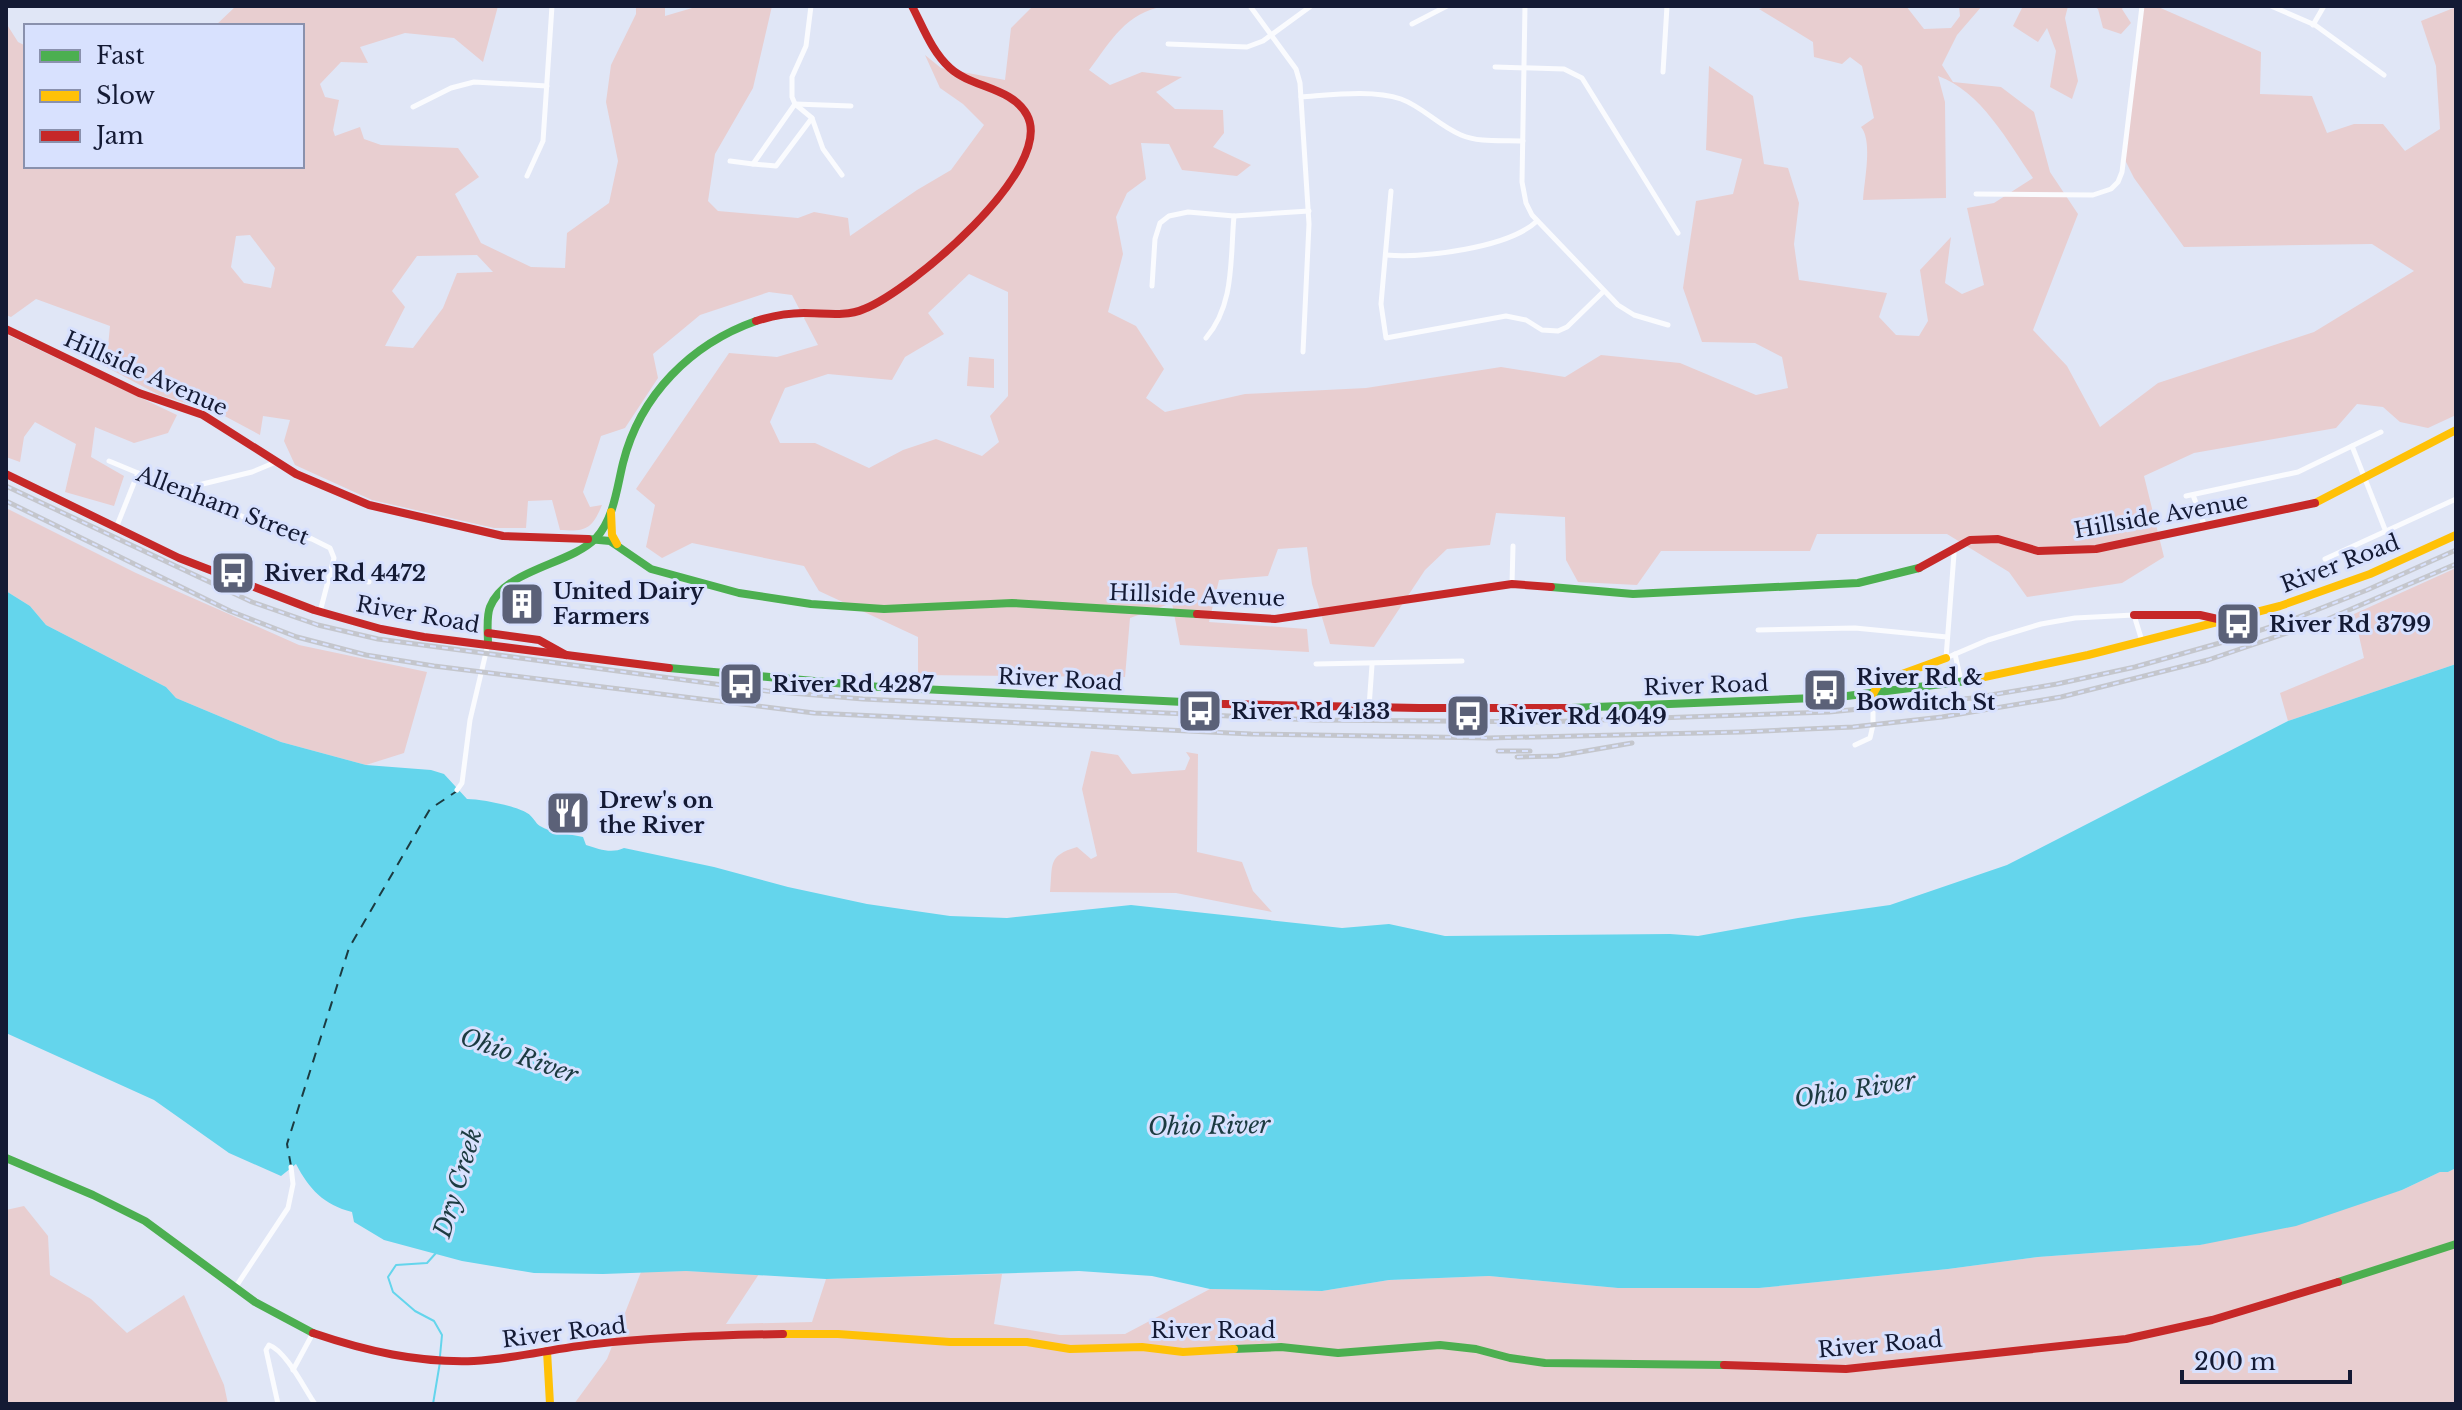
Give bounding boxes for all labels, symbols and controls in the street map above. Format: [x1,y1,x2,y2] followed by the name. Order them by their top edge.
[24,24,304,168] legend
[96,41,144,70] text: Fast
[96,81,155,110] text: Slow
[93,121,144,150] text: Jam
[60,325,232,422] street label: Hillside Avenue
[132,460,313,551] street label: Allenham Street
[2072,487,2250,544] street label: Hillside Avenue
[2277,528,2404,598] street label: River Road
[209,549,257,597] bus stop icon: River Rd 4472
[264,560,426,587] place label: River Rd 4472
[553,578,705,630] place label: United Dairy Farmers
[1108,579,1286,612] street label: Hillside Avenue
[498,580,546,628] building icon: United Dairy Farmers
[354,590,482,639] street label: River Road
[2214,600,2262,648] bus stop icon: River Rd 3799
[2269,611,2431,638] place label: River Rd 3799
[717,660,765,708] bus stop icon: River Rd 4287
[997,663,1123,696] street label: River Road
[1856,664,1996,716] place label: River Rd & Bowditch St
[1801,666,1849,714] bus stop icon: River Rd & Bowditch St
[1643,670,1769,701] street label: River Road
[772,671,934,698] place label: River Rd 4287
[1176,687,1224,735] bus stop icon: River Rd 4133
[1444,692,1492,740] bus stop icon: River Rd 4049
[1231,698,1390,725] place label: River Rd 4133
[1499,703,1667,730] place label: River Rd 4049
[599,787,713,839] place label: Drew's on the River
[544,789,592,837] restaurant icon: Drew's on the River
[457,1022,583,1089] water label: Ohio River
[1792,1065,1919,1113] water label: Ohio River
[1147,1110,1271,1141] water label: Ohio River
[427,1125,488,1242] water label: Dry Creek
[500,1311,628,1354] street label: River Road
[1150,1317,1276,1344] street label: River Road
[1817,1326,1944,1363] street label: River Road
[2182,1334,2350,1384] scale bar
[2194,1347,2276,1376] text: 200 m

